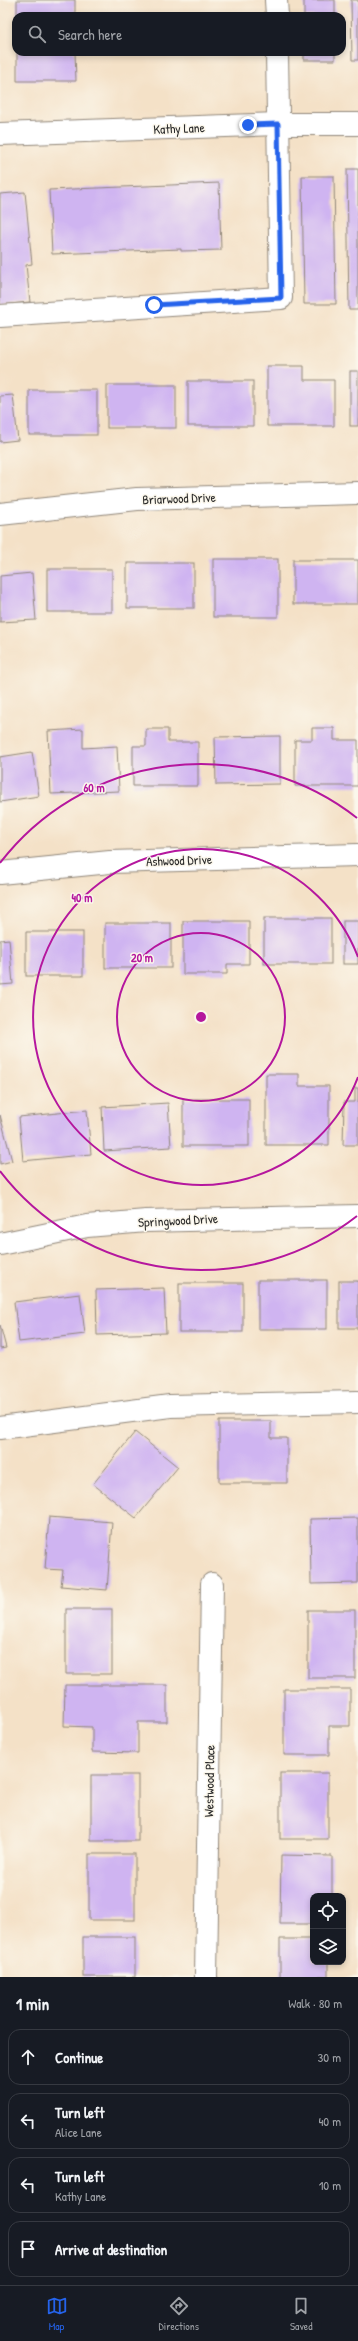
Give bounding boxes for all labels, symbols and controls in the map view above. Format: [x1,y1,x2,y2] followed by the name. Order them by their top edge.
[12,12,346,56] search box
[26,23,48,45] icon: search
[58,24,122,45] text: Search here
[239,116,257,134] route end
[153,118,205,138] street label: Kathy Lane
[145,296,163,314] route start
[142,488,216,508] street label: Briarwood Drive
[83,779,105,796] text: 60 m
[146,850,212,870] street label: Ashwood Drive
[72,889,92,906] text: 40 m
[131,949,153,966] text: 20 m
[194,1010,208,1024] centre of rings
[138,1209,218,1231] street label: Springwood Drive
[199,1745,219,1817] street label: Westwood Place
[310,1893,346,1965] map controls
[310,1893,346,1929] button: locate
[310,1929,346,1965] button: layers
[16,1992,49,2015] text: 1 min
[288,1994,342,2012] text: Walk · 80 m
[17,2046,39,2068] icon: ahead
[55,2047,103,2068] text: Continue
[318,2048,341,2066] text: 30 m
[55,2102,105,2123] text: Turn left
[17,2110,39,2132] icon: left
[318,2112,341,2130] text: 40 m
[55,2123,102,2141] text: Alice Lane
[55,2166,105,2187] text: Turn left
[17,2174,39,2196] icon: left
[319,2176,341,2194] text: 10 m
[55,2187,106,2205] text: Kathy Lane
[17,2238,39,2260] icon: arrive
[55,2239,167,2260] text: Arrive at destination
[46,2295,68,2333] tab: Map
[159,2295,199,2333] tab: Directions
[290,2295,312,2333] tab: Saved

